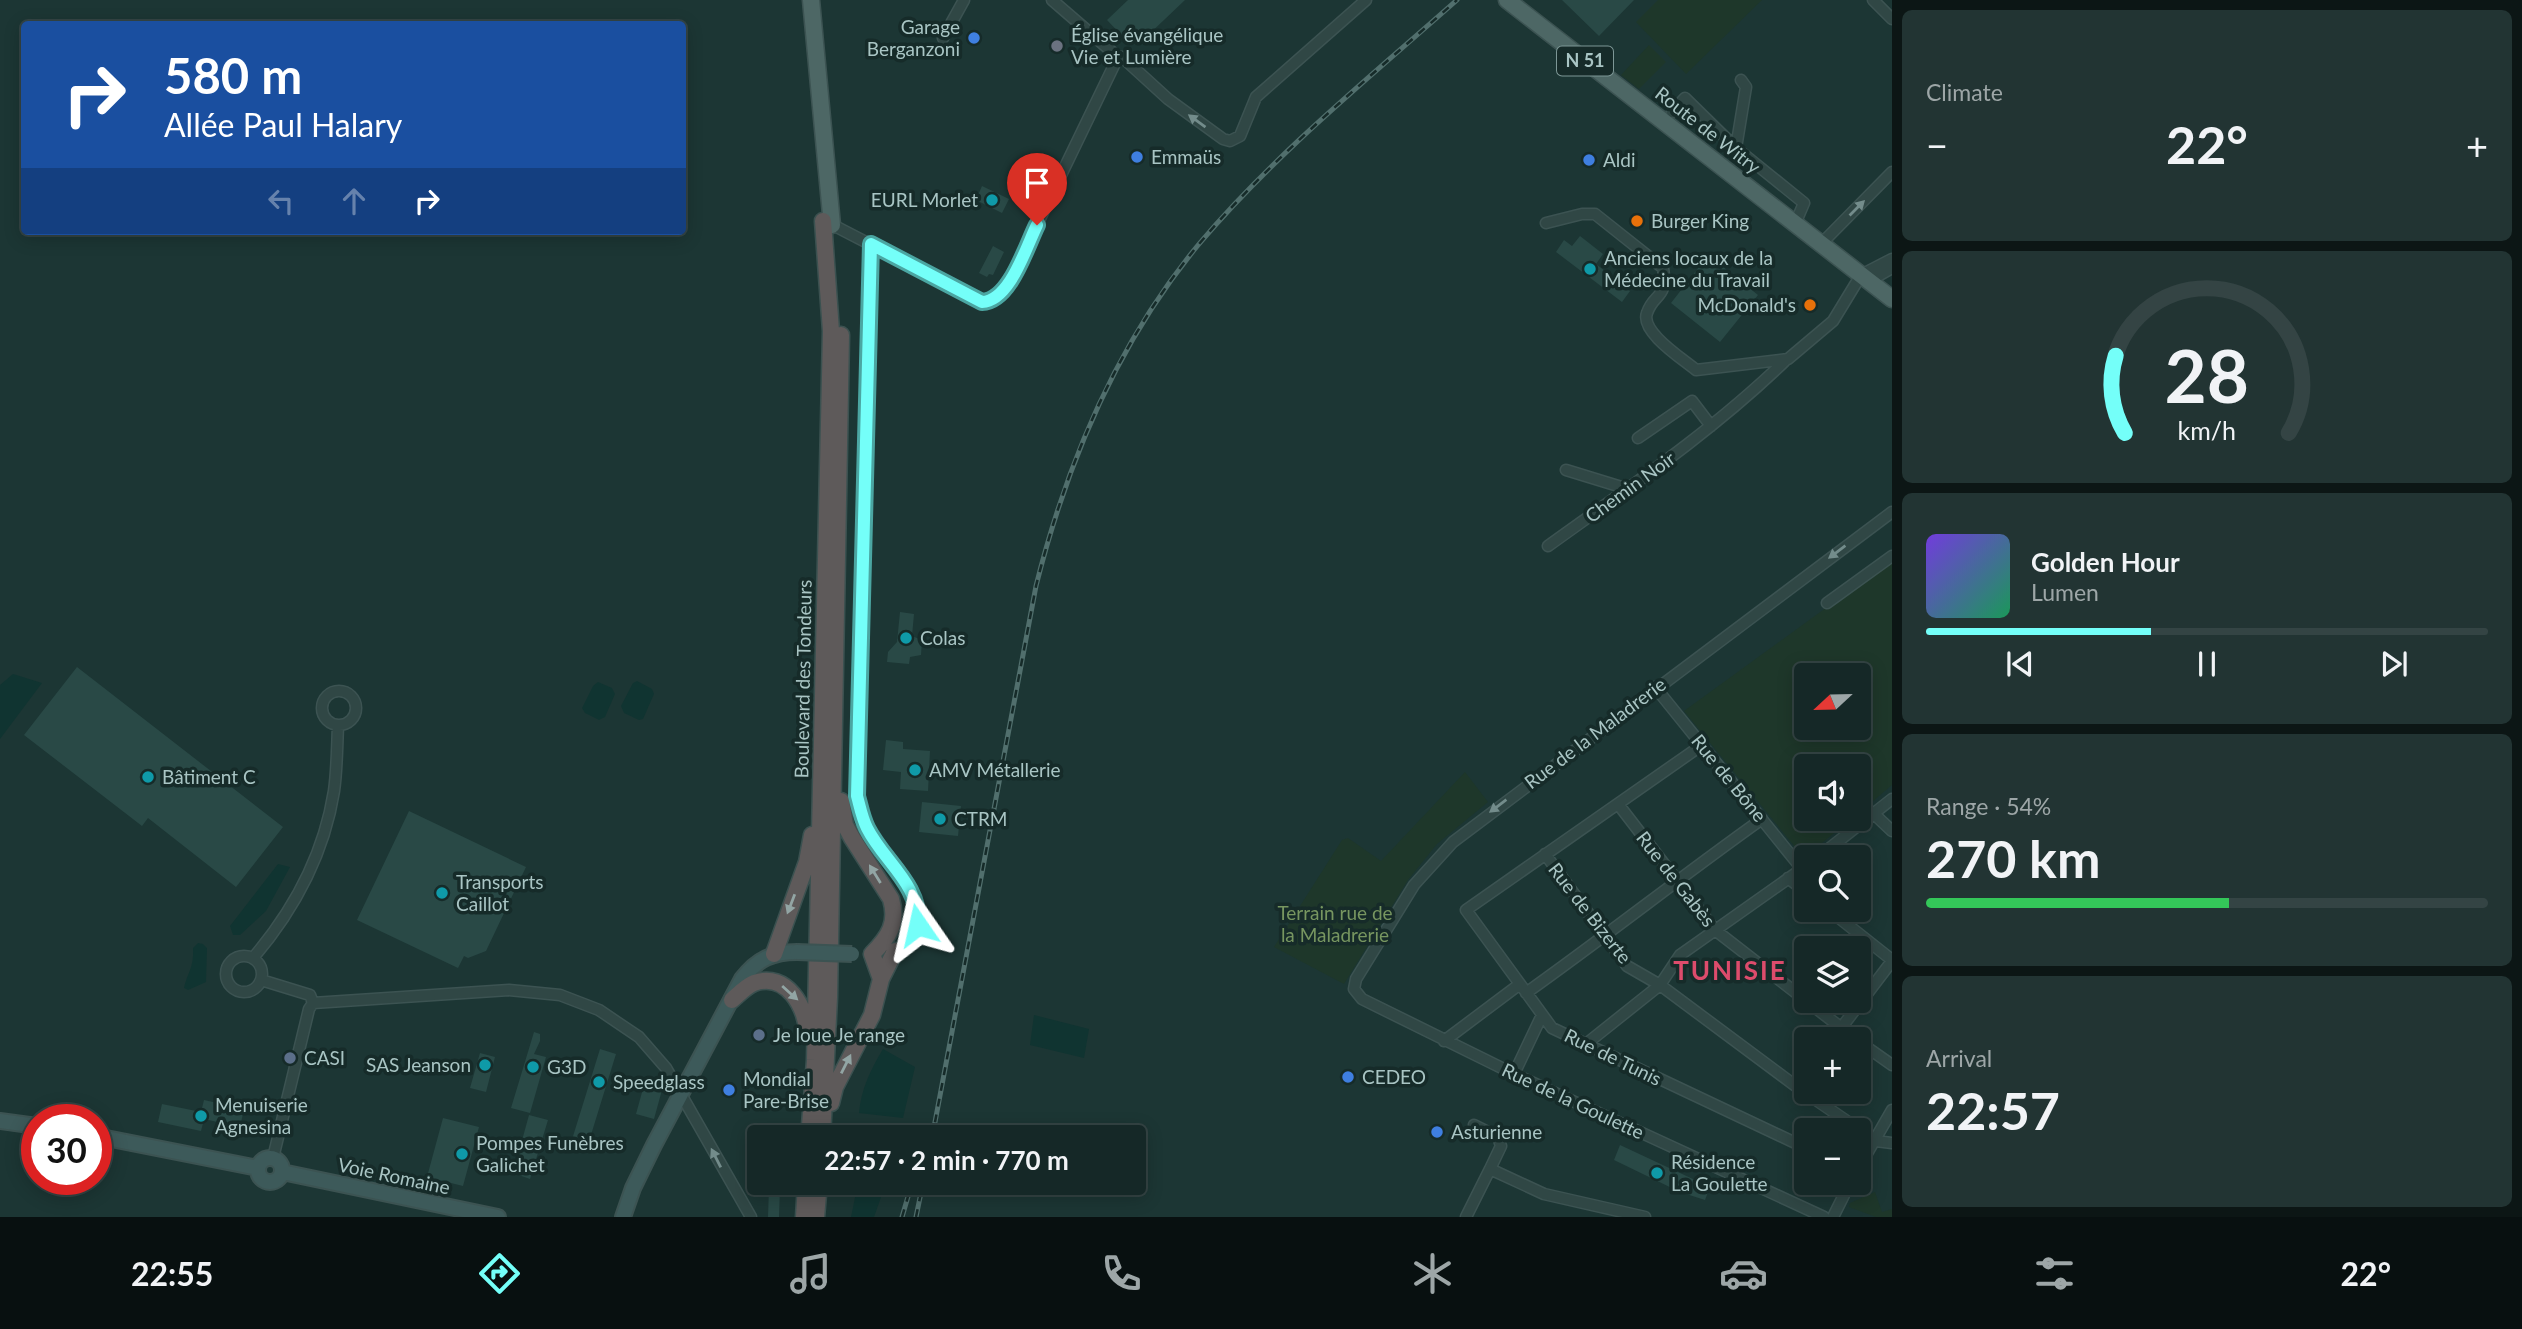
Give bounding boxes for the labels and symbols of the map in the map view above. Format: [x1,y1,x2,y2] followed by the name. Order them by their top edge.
[867,15,960,60] place label: Garage Berganzoni
[1071,23,1223,68] place label: Église évangélique Vie et Lumière
[966,30,982,46] marker: Garage Berganzoni
[1049,38,1065,54] marker: Église évangélique Vie et Lumière
[1557,46,1613,76] road number: N 51
[1651,81,1766,178] street label: Route de Witry
[1188,114,1206,128] one-way arrow
[1151,145,1221,168] place label: Emmaüs
[1603,148,1636,171] place label: Aldi
[1129,149,1145,165] marker: Emmaüs
[1581,152,1597,168] marker: Aldi
[1007,153,1067,225] pin
[871,188,978,211] place label: EURL Morlet
[984,192,1000,208] marker: EURL Morlet
[1848,200,1864,217] one-way arrow
[1651,209,1749,232] place label: Burger King
[1629,213,1645,229] marker: Burger King
[1604,246,1773,291] place label: Anciens locaux de la Médecine du Travail
[1582,261,1598,277] marker: Anciens locaux de la Médecine du Travail
[1697,293,1796,316] place label: McDonald's
[1802,297,1818,313] marker: McDonald's
[1580,446,1679,527] street label: Chemin Noir
[1829,545,1847,560] one-way arrow
[789,579,816,779] street label: Boulevard des Tondeurs
[920,626,965,649] place label: Colas
[898,630,914,646] marker: Colas
[1794,663,1871,740] north arrow
[1520,672,1670,793] street label: Rue de la Maladrerie
[1687,729,1772,826] street label: Rue de Bône
[929,758,1061,781] place label: AMV Métallerie
[907,762,923,778] marker: AMV Métallerie
[162,765,256,788] place label: Bâtiment C
[140,769,156,785] marker: Bâtiment C
[1489,798,1507,812] one-way arrow
[954,807,1007,830] place label: CTRM
[932,811,948,827] marker: CTRM
[1632,826,1721,931] street label: Rue de Gabès
[1544,858,1637,968] street label: Rue de Bizerte
[869,864,882,883] one-way arrow
[456,870,544,915] place label: Transports Caillot
[434,885,450,901] marker: Transports Caillot
[881,888,955,962] position arrow
[785,894,796,915] one-way arrow
[1277,901,1393,946] park label: Terrain rue de la Maladrerie
[1673,954,1787,986] district label: TUNISIE
[781,985,798,1001] one-way arrow
[773,1023,905,1046] place label: Je loue Je range
[1561,1023,1666,1090] street label: Rue de Tunis
[751,1027,767,1043] marker: Je loue Je range
[304,1046,345,1069] place label: CASI
[282,1050,298,1066] marker: CASI
[366,1053,471,1076] place label: SAS Jeanson
[840,1054,852,1074] one-way arrow
[547,1055,586,1078] place label: G3D
[477,1057,493,1073] marker: SAS Jeanson
[1499,1058,1648,1143] street label: Rue de la Goulette
[525,1059,541,1075] marker: G3D
[1362,1065,1426,1088] place label: CEDEO
[743,1067,829,1112] place label: Mondial Pare-Brise
[1340,1069,1356,1085] marker: CEDEO
[613,1070,705,1093] place label: Speedglass
[591,1074,607,1090] marker: Speedglass
[721,1082,737,1098] marker: Mondial Pare-Brise
[215,1093,308,1138] place label: Menuiserie Agnesina
[21,1104,112,1195] speed limit sign: 30
[193,1108,209,1124] marker: Menuiserie Agnesina
[1451,1120,1542,1143] place label: Asturienne
[1429,1124,1445,1140] marker: Asturienne
[476,1131,624,1176] place label: Pompes Funèbres Galichet
[454,1146,470,1162] marker: Pompes Funèbres Galichet
[711,1148,722,1168] one-way arrow
[1671,1150,1768,1195] place label: Résidence La Goulette
[336,1152,452,1199] street label: Voie Romaine
[1649,1165,1665,1181] marker: Résidence La Goulette

